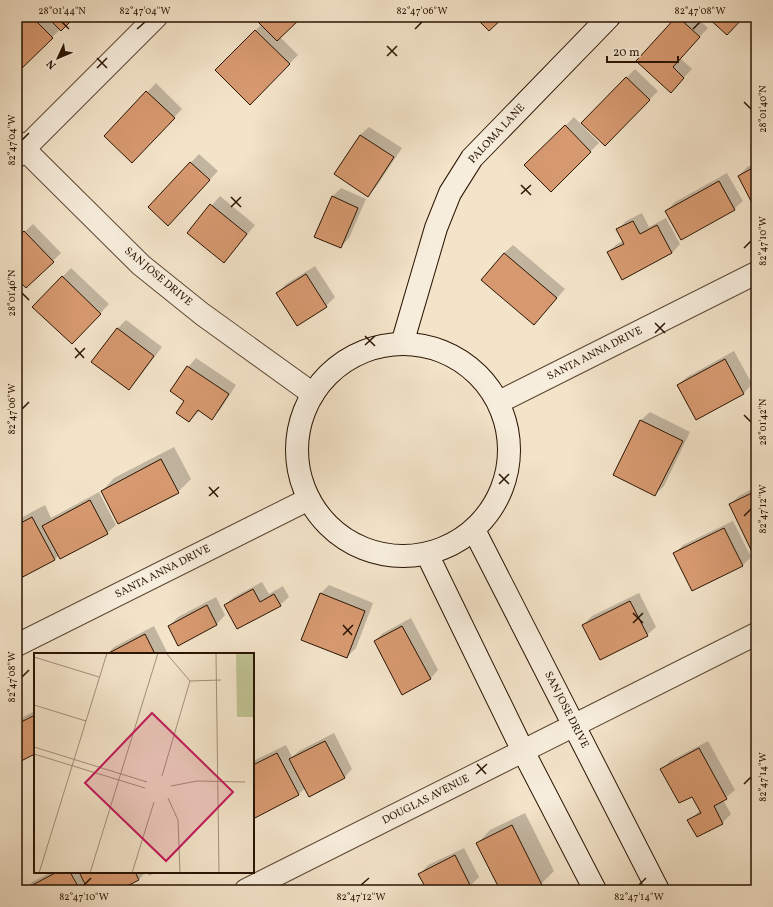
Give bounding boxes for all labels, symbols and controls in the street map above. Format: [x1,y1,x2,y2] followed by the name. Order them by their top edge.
[38,4,86,18] text: 28°01'44"N
[119,4,171,18] text: 82°47'04"W
[397,4,447,18] text: 82°47'06"W
[675,4,725,18] text: 82°47'08"W
[38,38,78,78] north arrow
[607,38,678,64] scale bar
[613,45,640,61] text: 20 m
[44,56,60,72] text: N
[756,85,770,133] text: 28°01'40"N
[465,101,529,167] street label: PALOMA LANE
[5,114,19,166] text: 82°47'04"W
[756,216,770,266] text: 82°47'10"W
[121,244,195,310] street label: SAN JOSE DRIVE
[5,269,19,316] text: 28°01'46"N
[545,323,646,385] street label: SANTA ANNA DRIVE
[5,384,19,434] text: 82°47'06"W
[756,398,770,446] text: 28°01'42"N
[756,485,770,534] text: 82°47'12"W
[113,541,214,603] street label: SANTA ANNA DRIVE
[5,652,19,702] text: 82°47'08"W
[34,653,254,873] inset map
[540,669,592,751] street label: SAN JOSE DRIVE
[756,752,770,802] text: 82°47'14"W
[380,771,473,829] street label: DOUGLAS AVENUE
[59,890,109,904] text: 82°47'10"W
[337,890,386,904] text: 82°47'12"W
[614,890,664,904] text: 82°47'14"W

